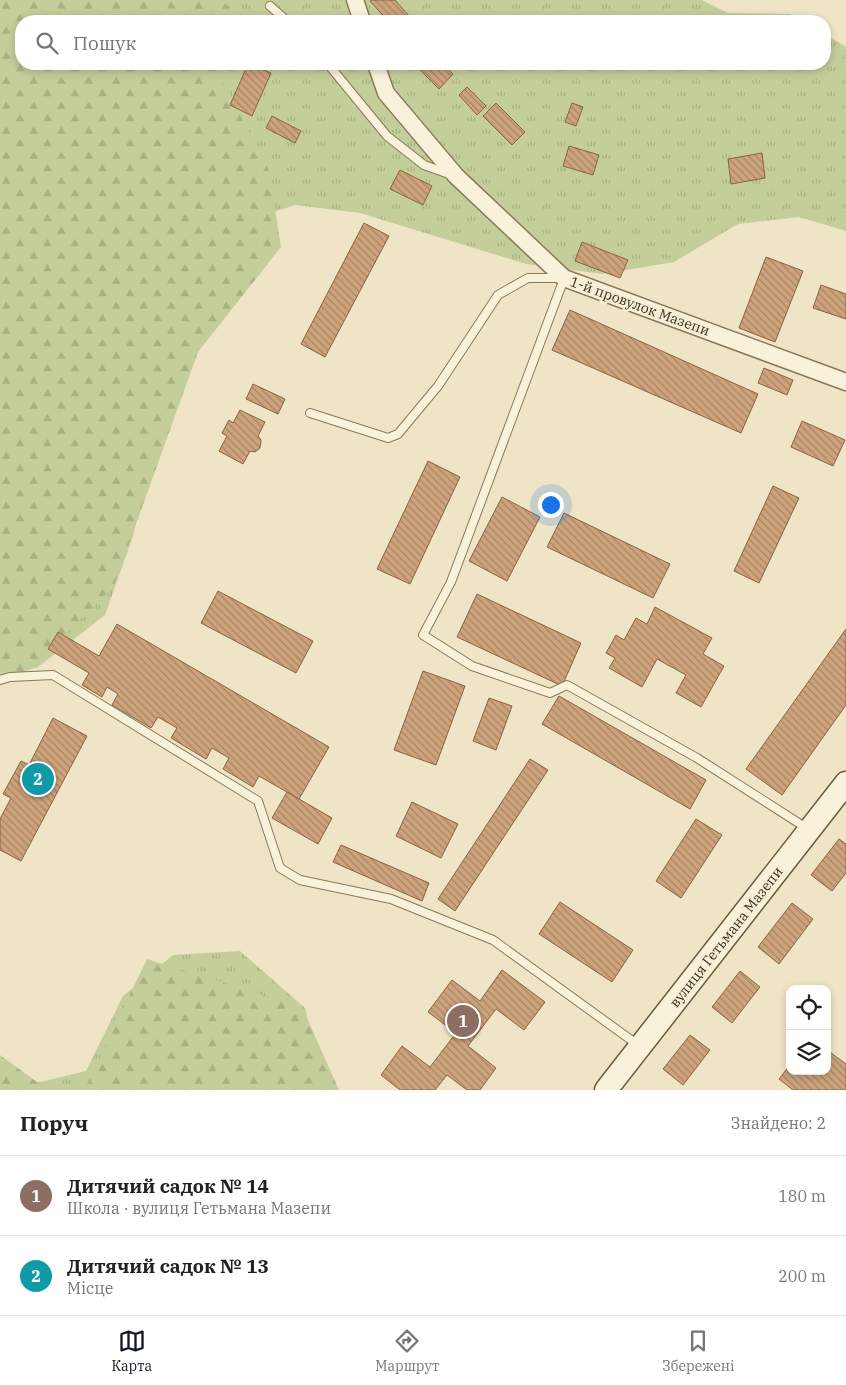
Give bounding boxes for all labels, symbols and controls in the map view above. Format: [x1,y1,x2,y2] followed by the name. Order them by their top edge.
[15,15,831,70] search box
[33,29,61,57] icon: search
[73,31,136,55] text: Пошук
[568,272,712,340] street label: 1-й провулок Мазепи
[538,492,564,518] your location
[22,760,54,798] pin: 2
[665,863,787,1011] street label: вулиця Гетьмана Мазепи
[786,985,831,1075] map controls
[786,985,831,1030] button: locate
[447,1002,479,1040] pin: 1
[786,1030,831,1075] button: layers
[20,1109,88,1137] text: Поруч
[731,1113,826,1133] text: Знайдено: 2
[67,1174,269,1198] text: Дитячий садок № 14
[31,1186,41,1206] text: 1
[778,1186,826,1206] text: 180 m
[67,1198,331,1218] text: Школа · вулиця Гетьмана Мазепи
[67,1254,269,1278] text: Дитячий садок № 13
[31,1266,41,1286] text: 2
[778,1266,826,1286] text: 200 m
[67,1278,113,1298] text: Місце
[112,1327,152,1375] tab: Карта
[375,1327,439,1375] tab: Маршрут
[662,1327,734,1375] tab: Збережені

